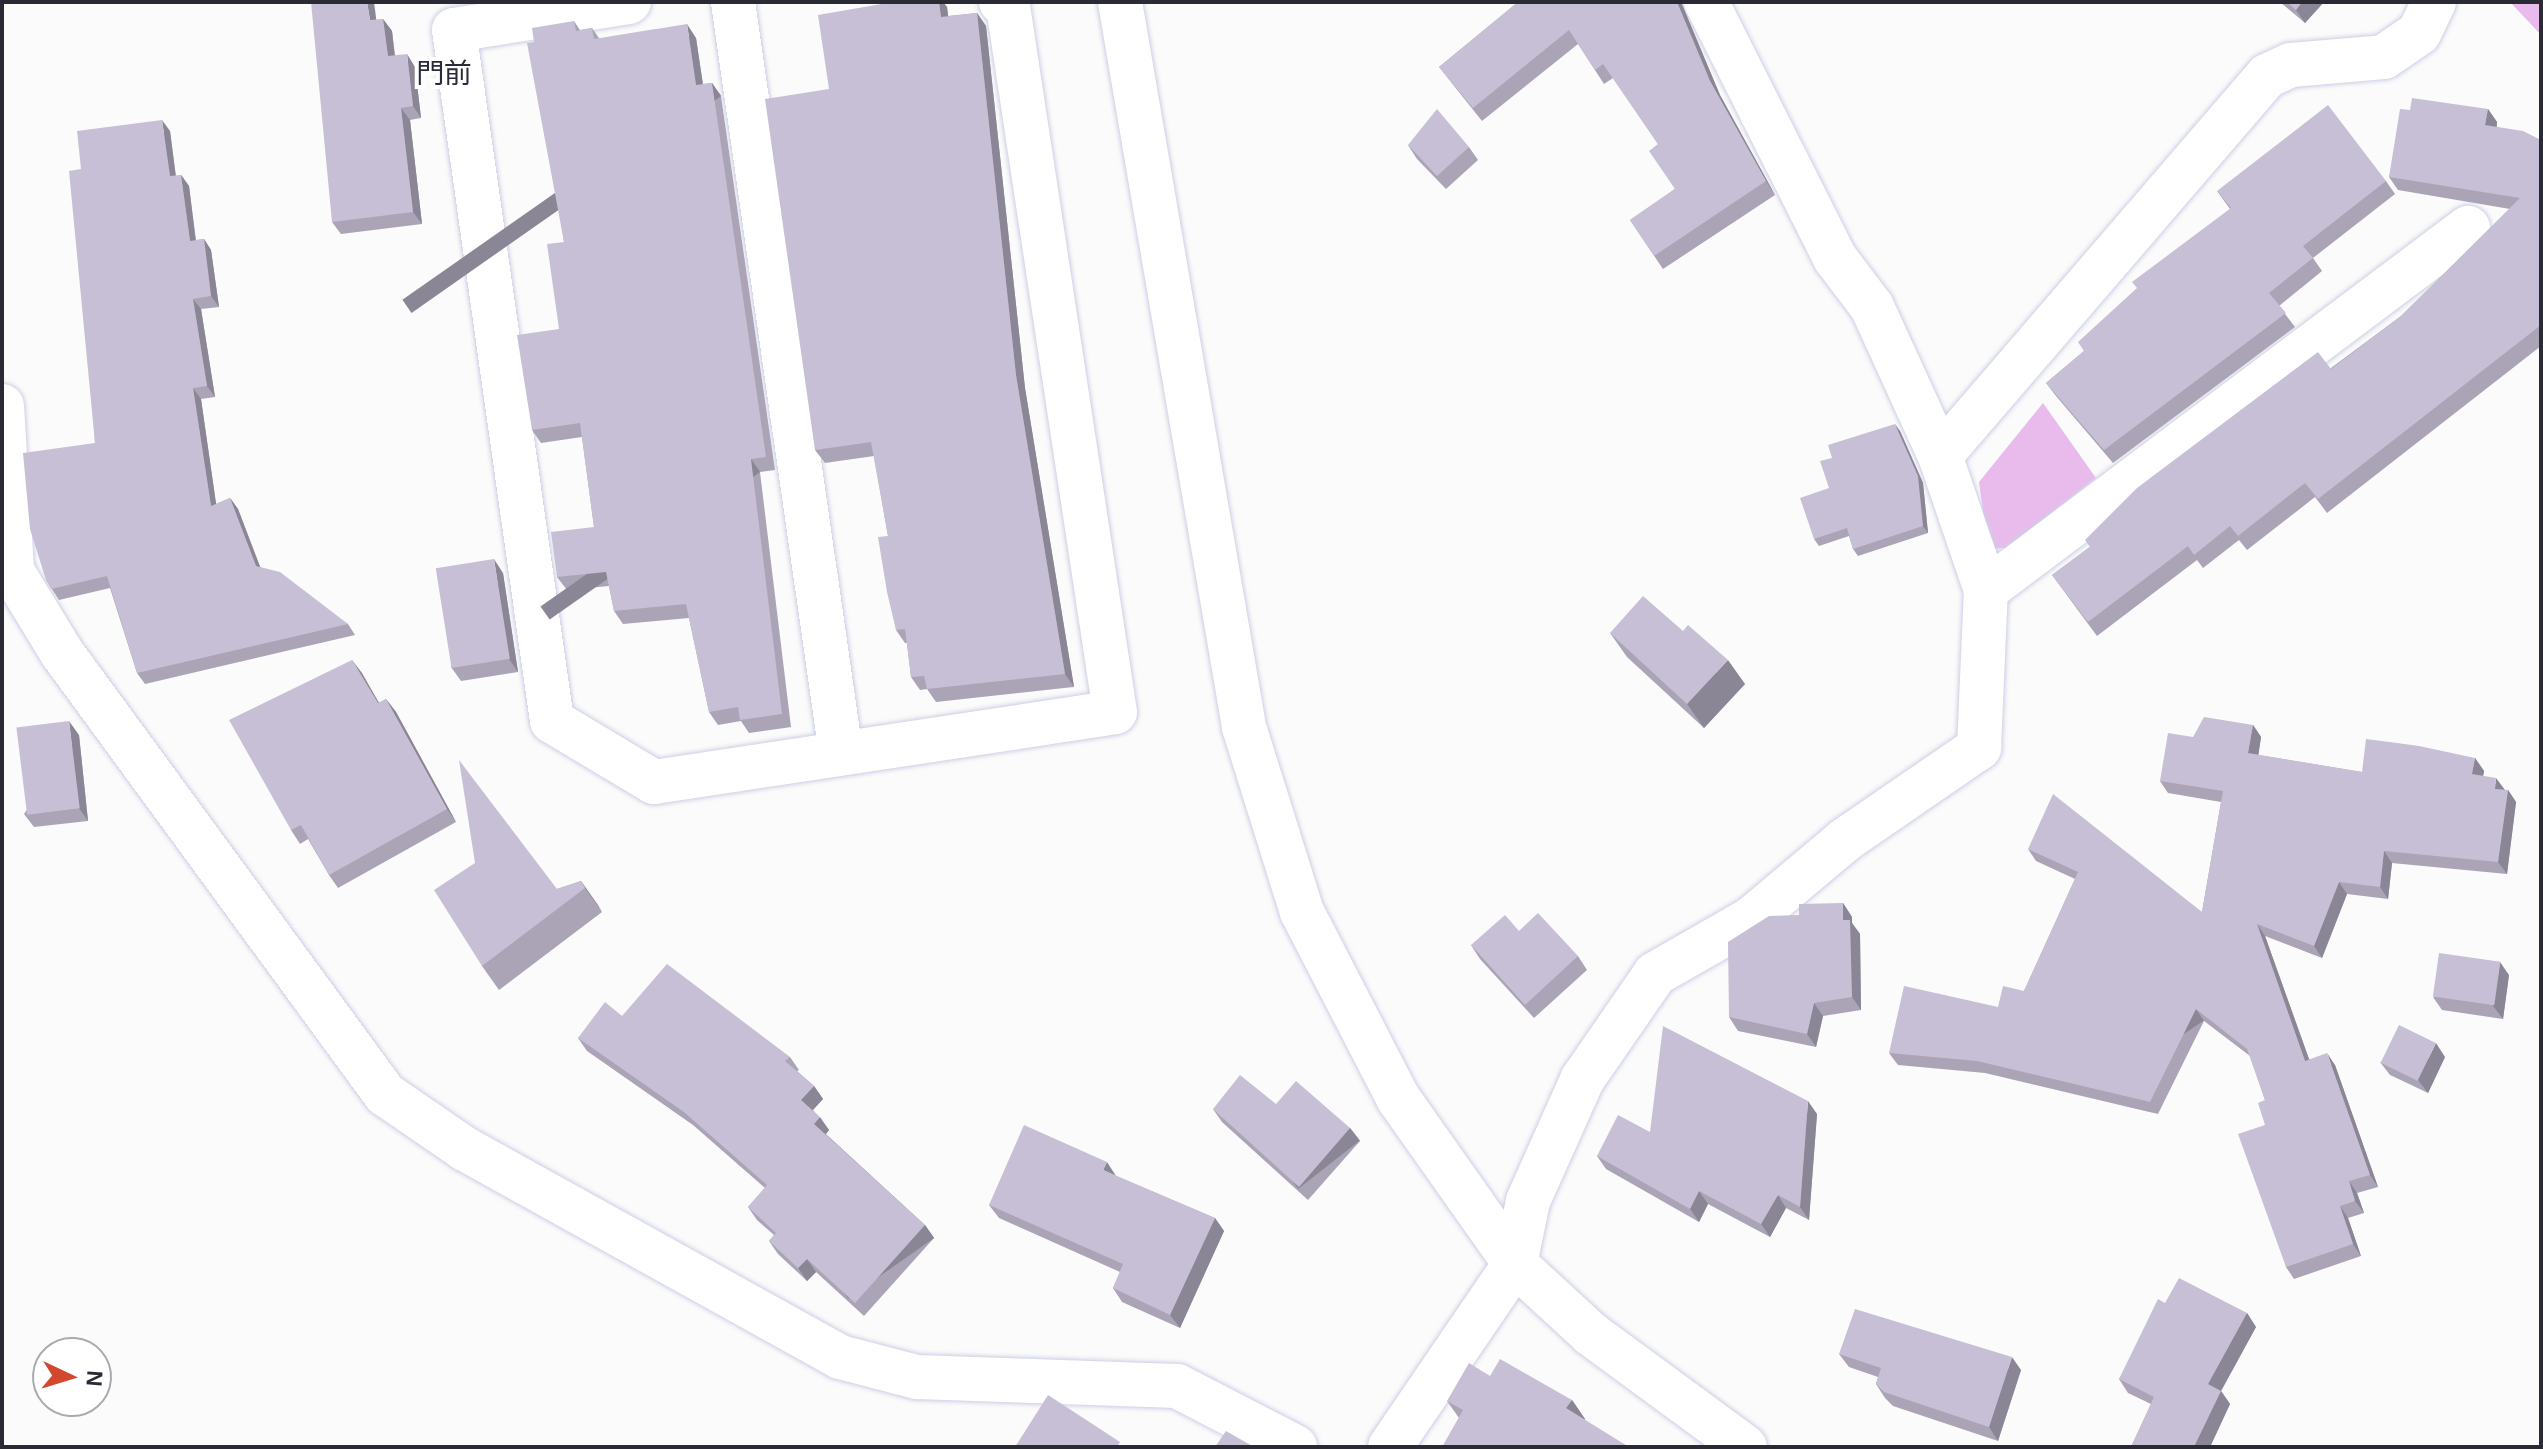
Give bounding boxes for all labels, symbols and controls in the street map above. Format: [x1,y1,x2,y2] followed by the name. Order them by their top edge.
[416,57,472,91] district label: 門前
[32,1337,112,1417] north arrow
[81,1370,107,1387] text: N

